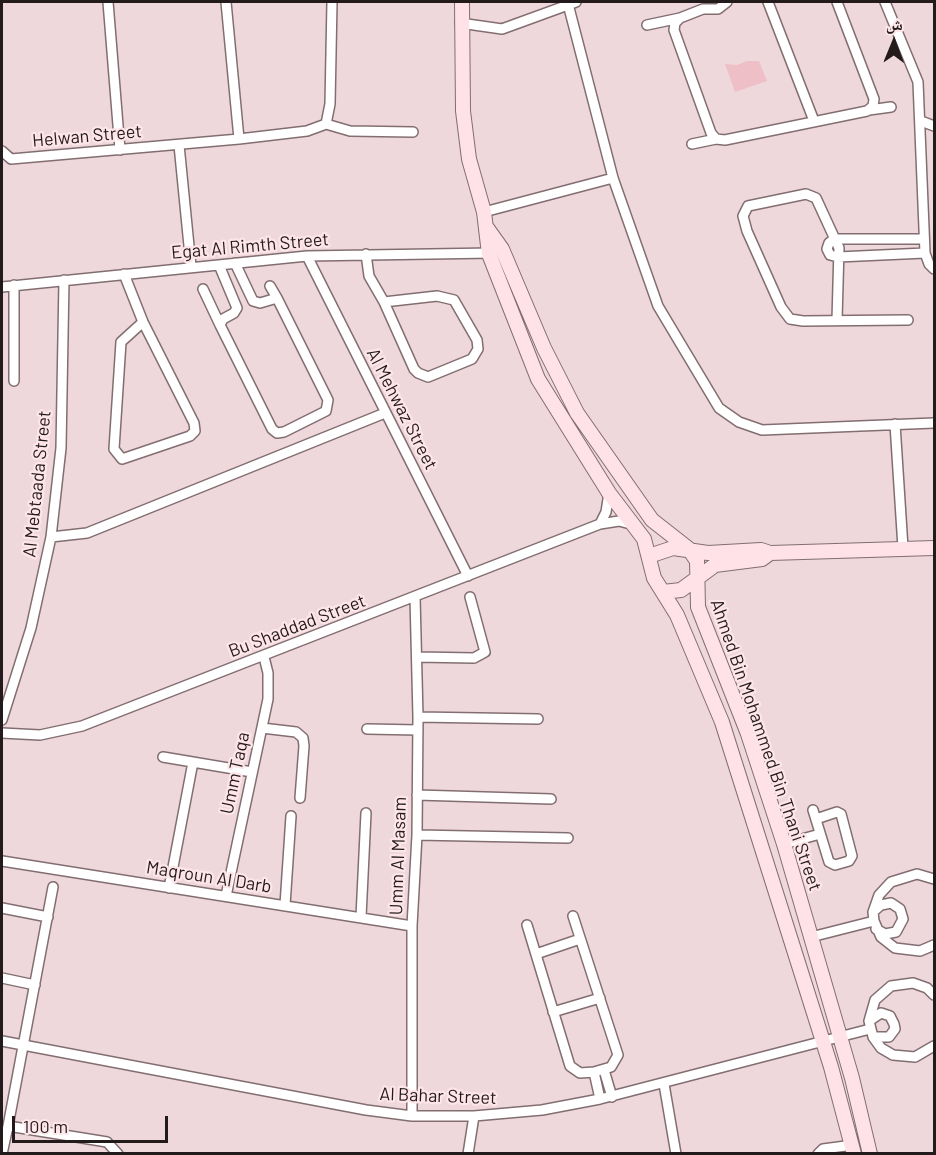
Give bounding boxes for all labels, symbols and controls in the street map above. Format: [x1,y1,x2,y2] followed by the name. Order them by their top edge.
[864,12,924,72] north arrow
[886,14,903,33] text: ش
[31,120,143,152] street label: Helwan Street
[170,228,330,264] street label: Egat Al Rimth Street
[362,345,442,473] street label: Al Mehwaz Street
[19,409,55,559] street label: Al Mebtaada Street
[225,590,369,662] street label: Bu Shaddad Street
[706,596,826,894] street label: Ahmed Bin Mohammed Bin Thani Street
[216,730,254,816] street label: Umm Taqa
[385,796,411,916] street label: Umm Al Masam
[145,856,273,898] street label: Maqroun Al Darb
[379,1083,497,1109] street label: Al Bahar Street
[15,1104,171,1142] scale bar
[23,1115,68,1137] text: 100 m

